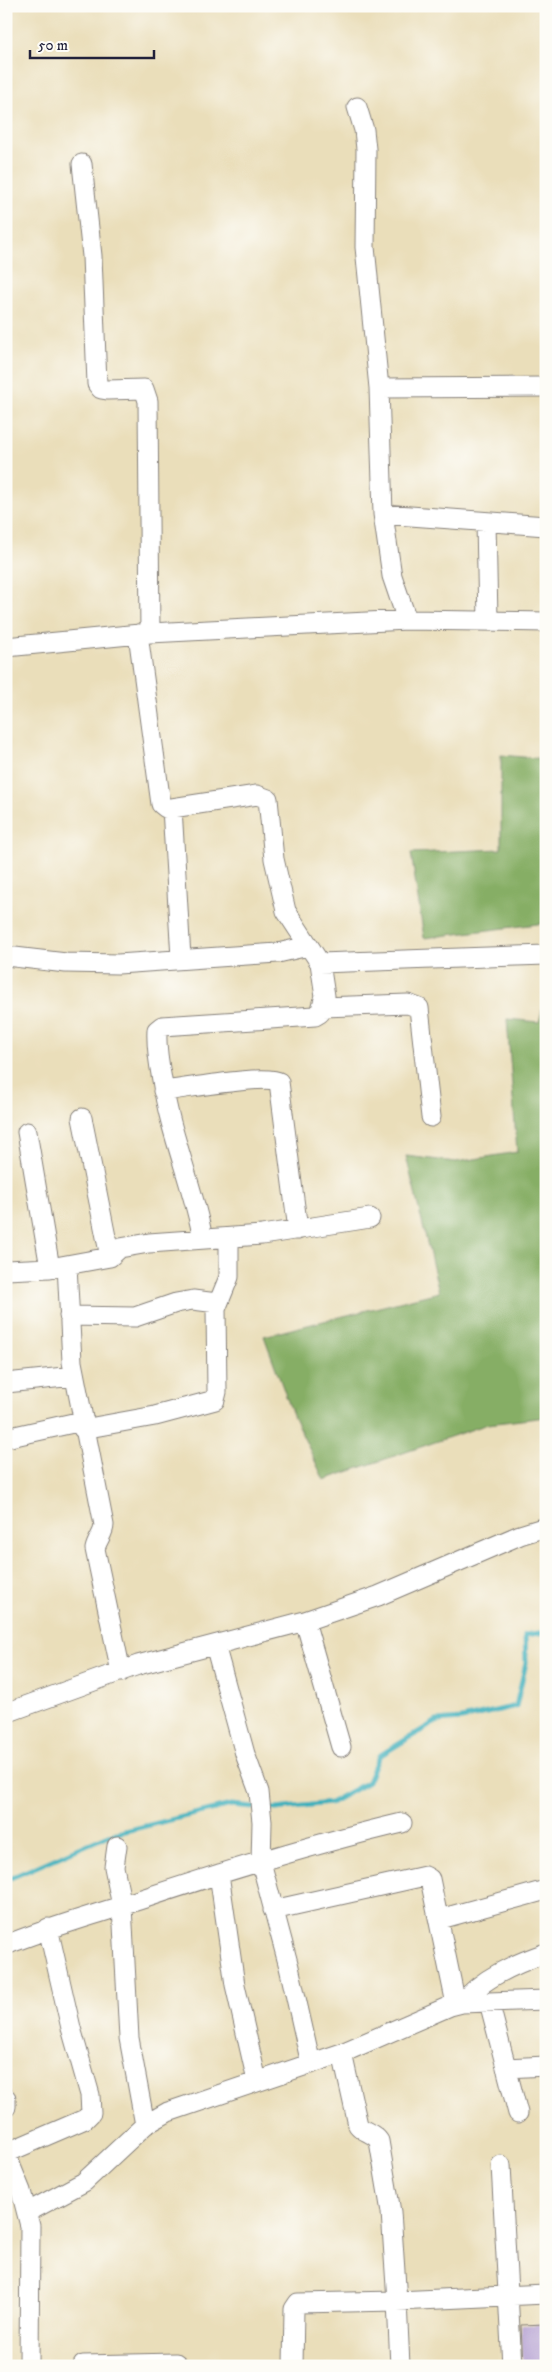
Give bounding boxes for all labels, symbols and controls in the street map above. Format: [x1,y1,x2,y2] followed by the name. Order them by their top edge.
[30,28,154,60] scale bar
[38,36,68,55] text: 50 m

